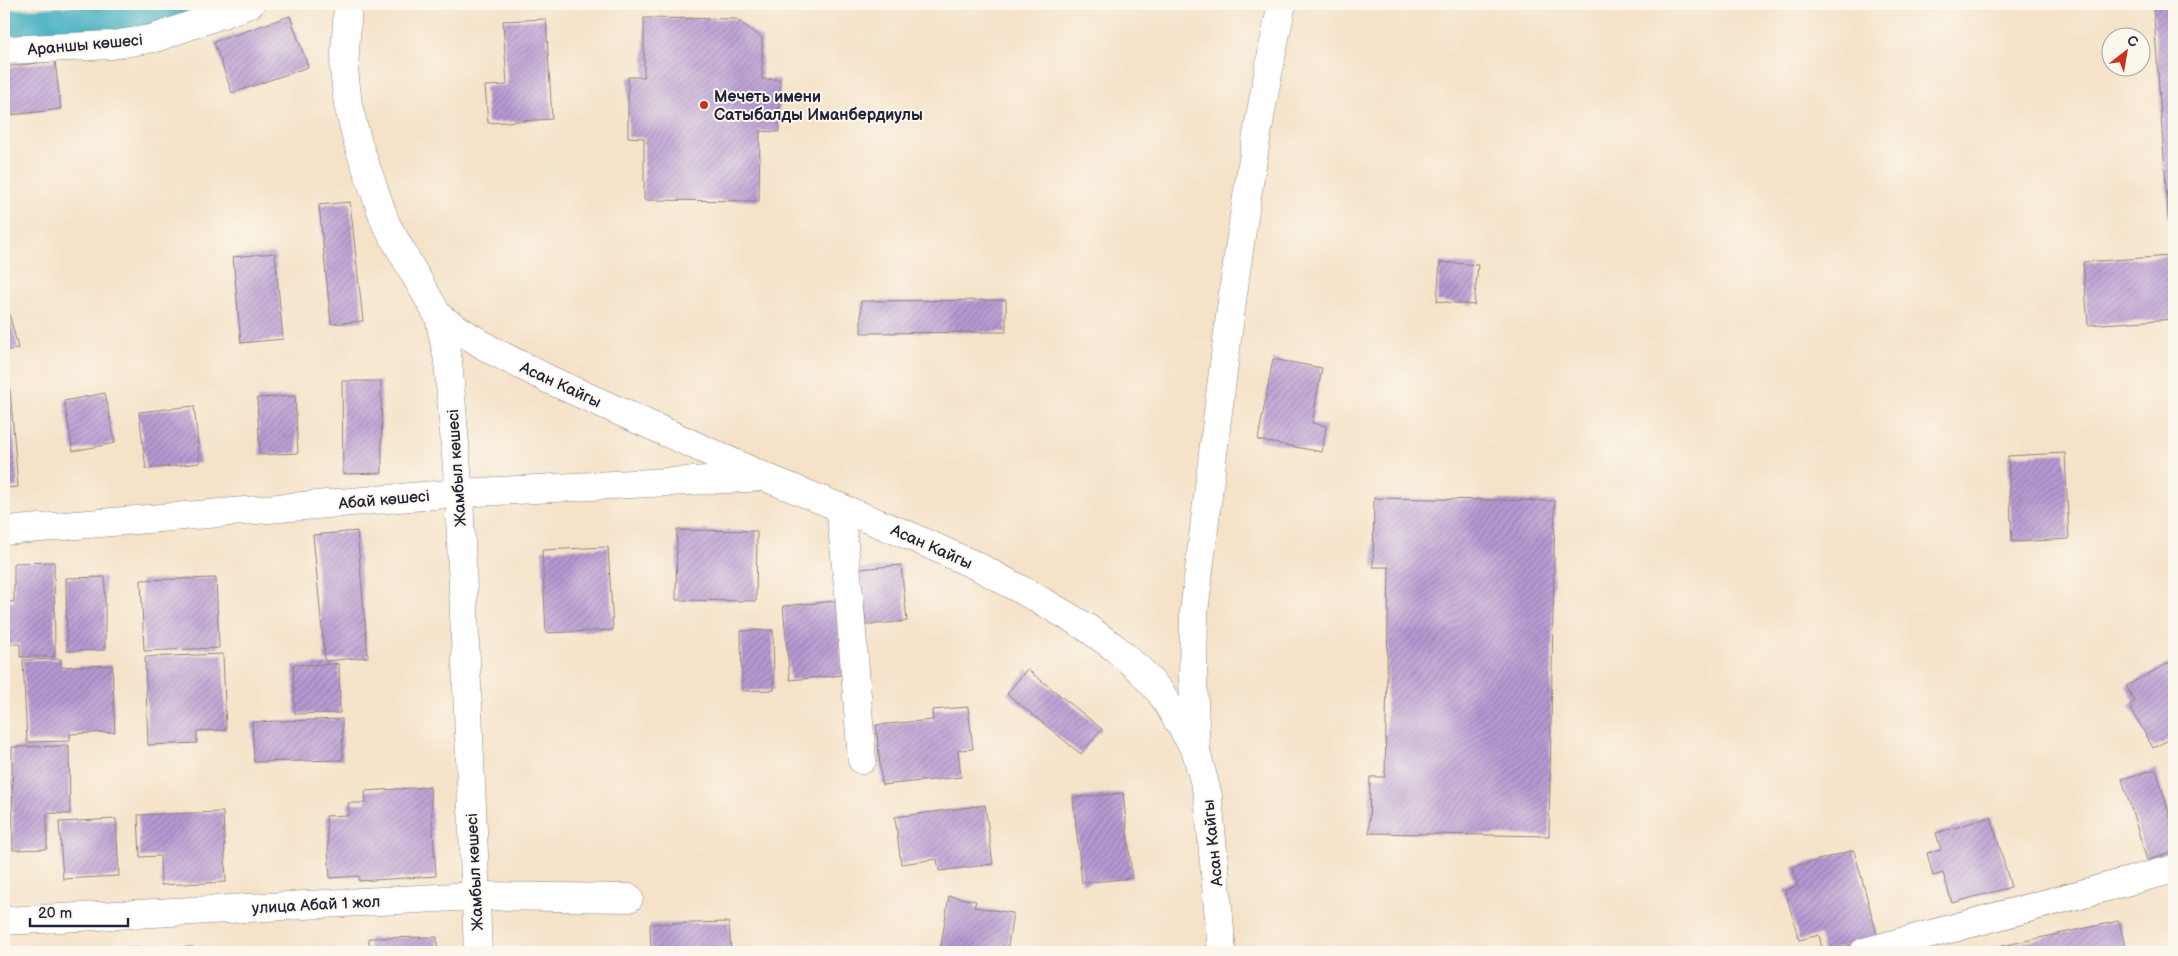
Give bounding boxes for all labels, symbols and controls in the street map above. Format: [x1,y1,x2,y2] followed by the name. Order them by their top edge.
[2100,28,2150,78] north arrow
[26,31,144,60] street label: Араншы көшесі
[2124,31,2141,51] text: С
[714,88,923,125] place label: Мечеть имени Сатыбалды Иманбердиулы
[698,99,710,111] marker: Мечеть имени Сатыбалды Иманбердиулы
[516,358,604,412] street label: Асан Кайгы
[444,408,471,527] street label: Жамбыл көшесі
[337,487,431,514] street label: Абай көшесі
[887,521,975,574] street label: Асан Кайгы
[1199,799,1228,888] street label: Асан Кайгы
[463,813,488,931] street label: Жамбыл көшесі
[251,893,381,918] street label: улица Абай 1 жол
[30,896,128,928] scale bar
[38,904,72,923] text: 20 m

